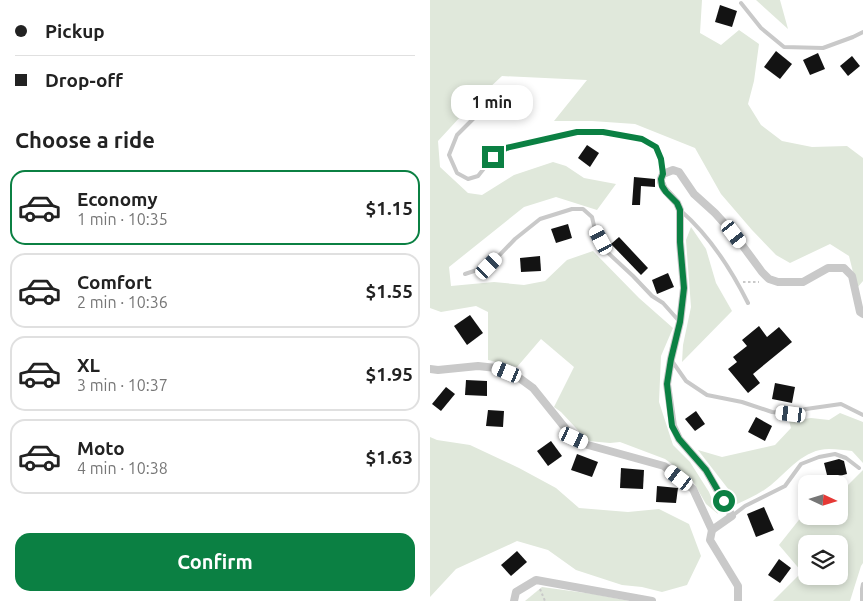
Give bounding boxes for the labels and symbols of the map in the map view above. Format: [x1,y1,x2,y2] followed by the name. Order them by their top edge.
[452,84,534,120] callout: 1 min
[482,146,504,168] route end
[718,218,749,250] car
[587,223,614,257] car
[473,250,504,282] car
[490,359,523,385] car
[775,405,806,423] car
[557,425,590,451] car
[662,463,695,493] car
[798,475,848,525] north arrow
[713,490,735,512] route start

